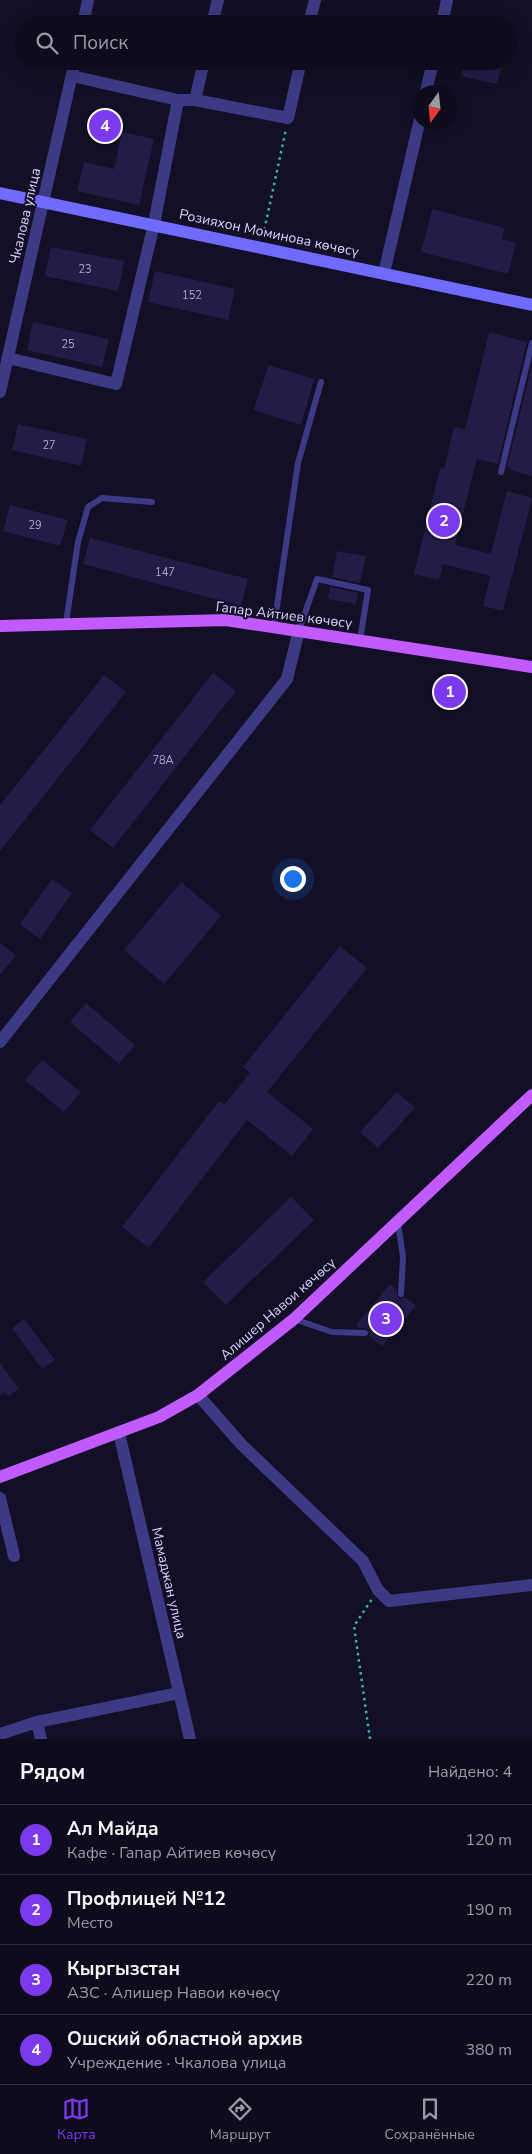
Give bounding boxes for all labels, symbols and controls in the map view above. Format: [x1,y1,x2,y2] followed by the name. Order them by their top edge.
[15,15,517,70] search box
[33,29,61,57] icon: search
[73,30,128,56] text: Поиск
[412,85,457,130] north arrow
[89,107,121,145] pin: 4
[5,166,45,266] street label: Чкалова улица
[177,205,361,262] street label: Розияхон Моминова көчөсү
[78,262,92,277] house number: 23
[182,288,202,303] house number: 152
[61,337,75,352] house number: 25
[42,438,56,453] house number: 27
[428,502,460,540] pin: 2
[28,518,42,533] house number: 29
[155,565,175,580] house number: 147
[215,597,354,633] street label: Гапар Айтиев көчөсү
[434,673,466,711] pin: 1
[152,753,174,768] house number: 78А
[280,866,306,892] your location
[216,1253,340,1365] street label: Алишер Навои көчөсү
[370,1300,402,1338] pin: 3
[147,1525,191,1641] street label: Мамаджан улица
[20,1758,85,1786] text: Рядом
[428,1761,512,1783] text: Найдено: 4
[67,1816,159,1842] text: Ал Майда
[31,1829,41,1851] text: 1
[465,1829,512,1851] text: 120 m
[67,1842,276,1864] text: Кафе · Гапар Айтиев көчөсү
[67,1886,226,1912] text: Профлицей №12
[31,1899,41,1921] text: 2
[465,1899,512,1921] text: 190 m
[67,1912,113,1934] text: Место
[67,1956,180,1982] text: Кыргызстан
[31,1969,41,1991] text: 3
[465,1969,512,1991] text: 220 m
[67,1982,280,2004] text: АЗС · Алишер Навои көчөсү
[67,2026,303,2052] text: Ошский областной архив
[31,2039,41,2061] text: 4
[465,2039,512,2061] text: 380 m
[67,2052,286,2074] text: Учреждение · Чкалова улица
[57,2095,96,2144] tab: Карта
[210,2095,270,2144] tab: Маршрут
[384,2095,475,2144] tab: Сохранённые

